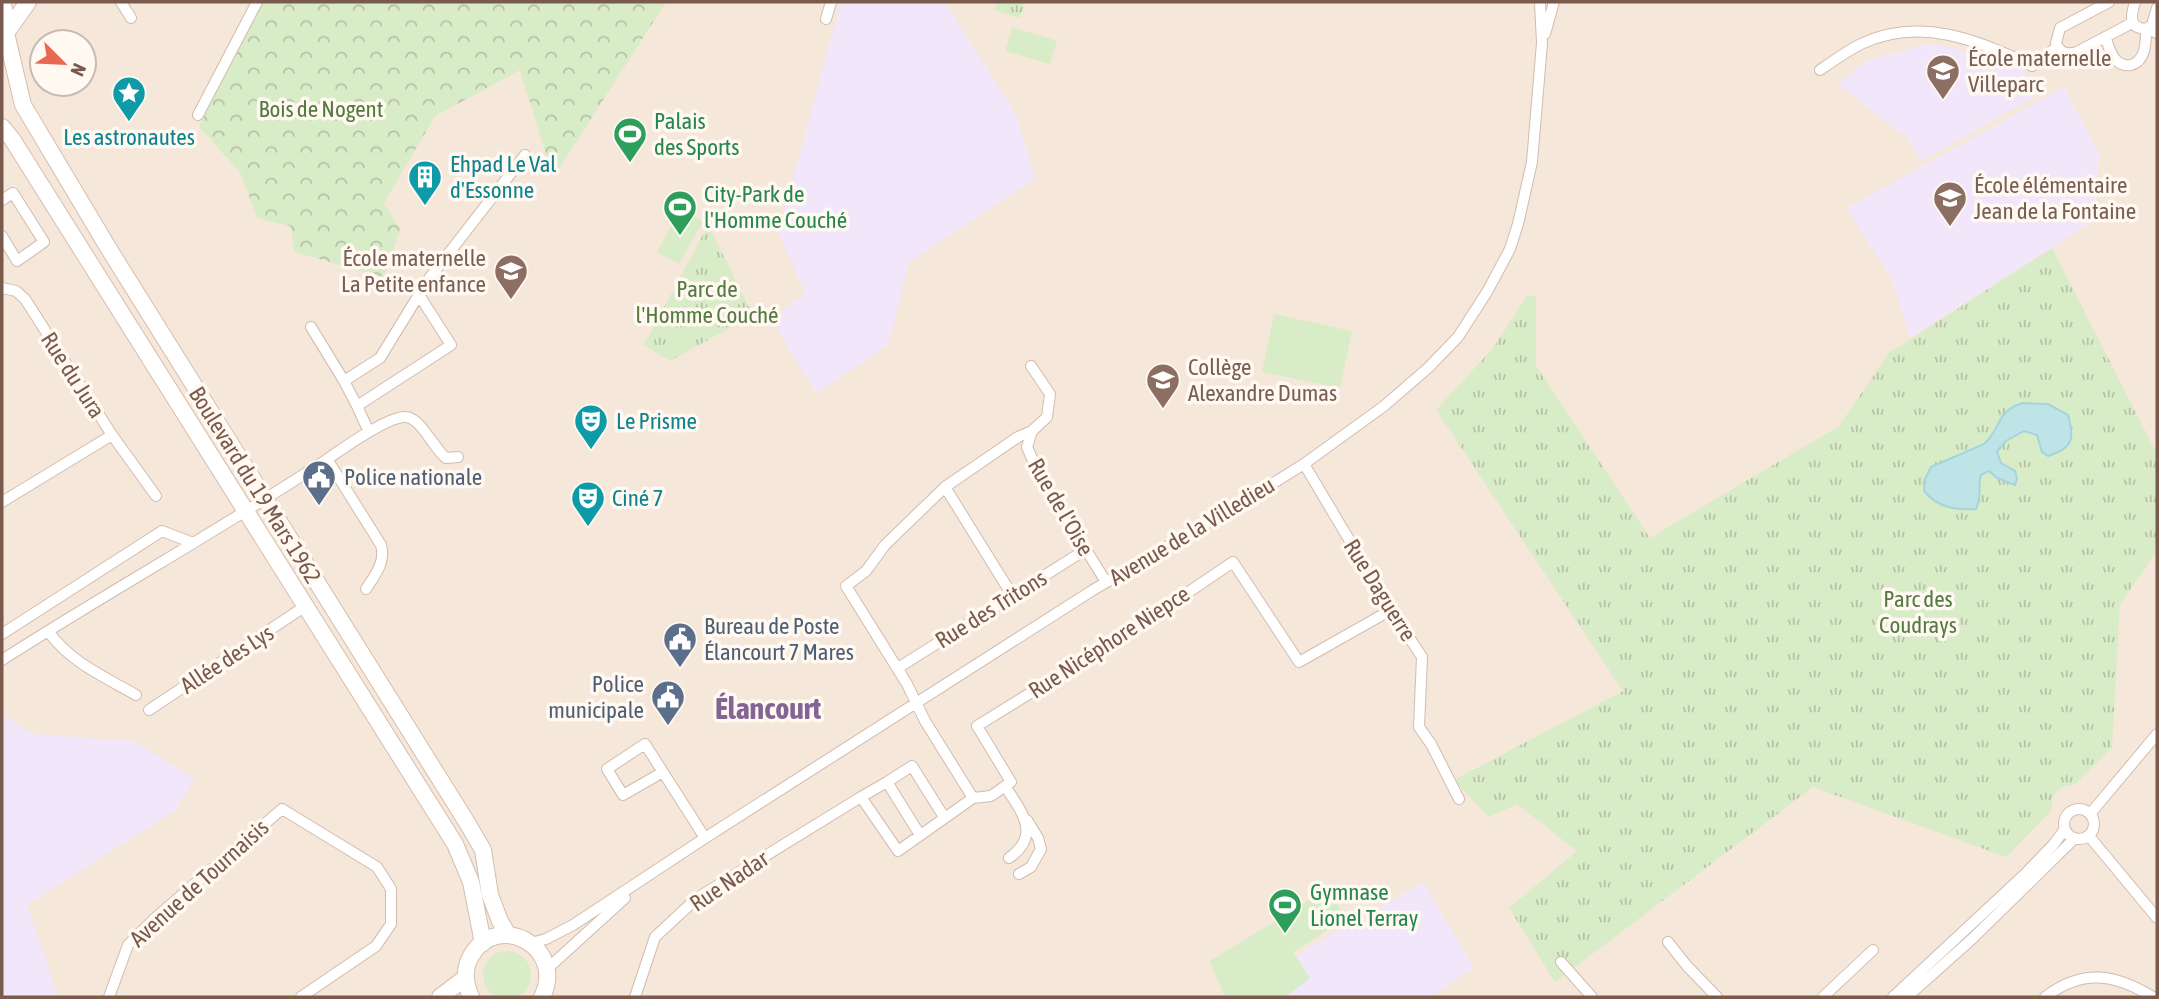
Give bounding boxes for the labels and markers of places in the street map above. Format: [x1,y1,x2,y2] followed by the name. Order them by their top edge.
[1968,45,2111,97] place label: École maternelle Villeparc
[1924,52,1962,101] school or university icon: École maternelle Villeparc
[110,74,148,123] place icon: Les astronautes
[654,108,739,160] place label: Palais des Sports
[611,115,649,164] sports icon: Palais des Sports
[63,124,195,150] place label: Les astronautes
[450,151,556,203] place label: Ehpad Le Val d'Essonne
[406,158,444,207] building icon: Ehpad Le Val d'Essonne
[1974,172,2136,224] place label: École élémentaire Jean de la Fontaine
[1931,179,1969,228] school or university icon: École élémentaire Jean de la Fontaine
[704,181,847,233] place label: City-Park de l'Homme Couché
[661,188,699,237] sports icon: City-Park de l'Homme Couché
[341,245,486,297] place label: École maternelle La Petite enfance
[492,252,530,301] school or university icon: École maternelle La Petite enfance
[1188,354,1337,406] place label: Collège Alexandre Dumas
[1144,361,1182,410] school or university icon: Collège Alexandre Dumas
[572,402,610,451] theatre icon: Le Prisme
[616,408,697,434] place label: Le Prisme
[300,458,338,507] public building icon: Police nationale
[344,464,482,490] place label: Police nationale
[569,479,607,528] theatre icon: Ciné 7
[612,485,663,511] place label: Ciné 7
[704,613,854,665] place label: Bureau de Poste Élancourt 7 Mares
[661,620,699,669] public building icon: Bureau de Poste Élancourt 7 Mares
[548,671,644,723] place label: Police municipale
[649,678,687,727] public building icon: Police municipale
[1310,879,1418,931] place label: Gymnase Lionel Terray
[1266,886,1304,935] sports icon: Gymnase Lionel Terray

